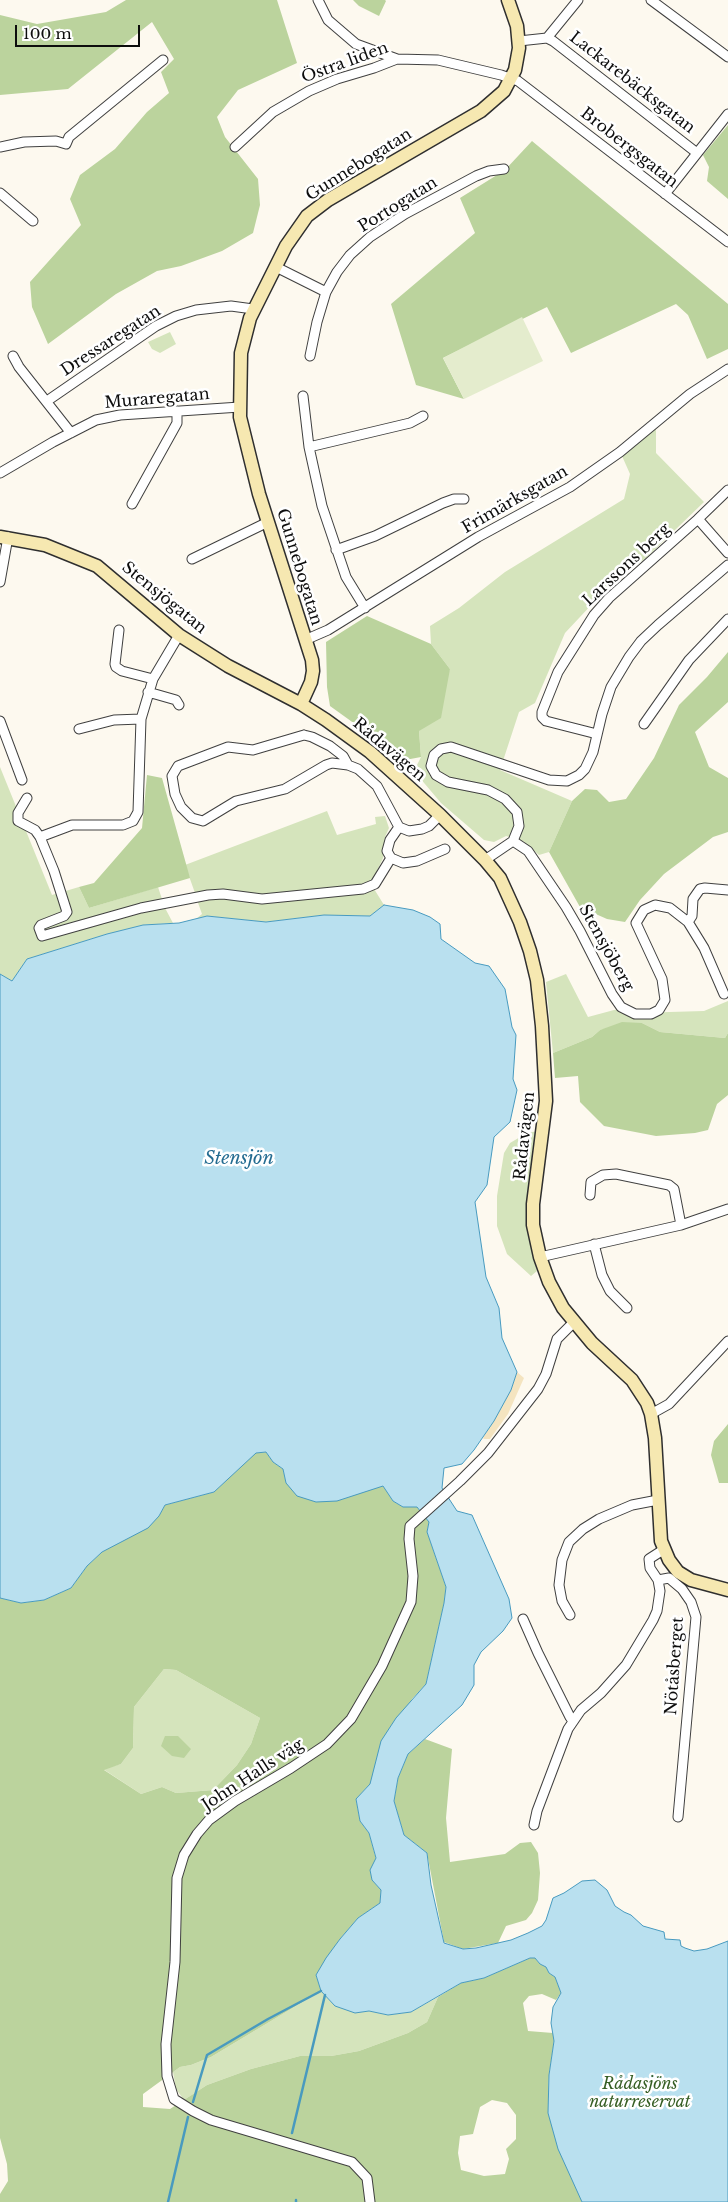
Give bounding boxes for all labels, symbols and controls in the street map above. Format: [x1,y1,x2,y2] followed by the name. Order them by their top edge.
[18,15,142,47] scale bar
[23,24,72,43] text: 100 m
[565,28,699,138] street label: Lackarebäcksgatan
[299,38,391,88] street label: Östra liden
[576,104,682,192] street label: Brobergsgatan
[303,125,415,205] street label: Gunnebogatan
[355,173,441,237] street label: Portogatan
[57,302,165,380] street label: Dressaregatan
[104,385,210,413] street label: Muraregatan
[459,462,571,538] street label: Frimärksgatan
[272,506,326,628] street label: Gunnebogatan
[579,519,675,611] street label: Larssons berg
[118,558,210,638] street label: Stensjögatan
[349,714,429,786] street label: Rådavägen
[574,901,638,995] street label: Stensjöberg
[511,1091,539,1181] street label: Rådavägen
[204,1148,274,1170] water label: Stensjön
[662,1616,688,1716] street label: Nötåsberget
[199,1735,307,1815] street label: John Halls väg
[589,2074,691,2112] park label: Rådasjöns naturreservat

